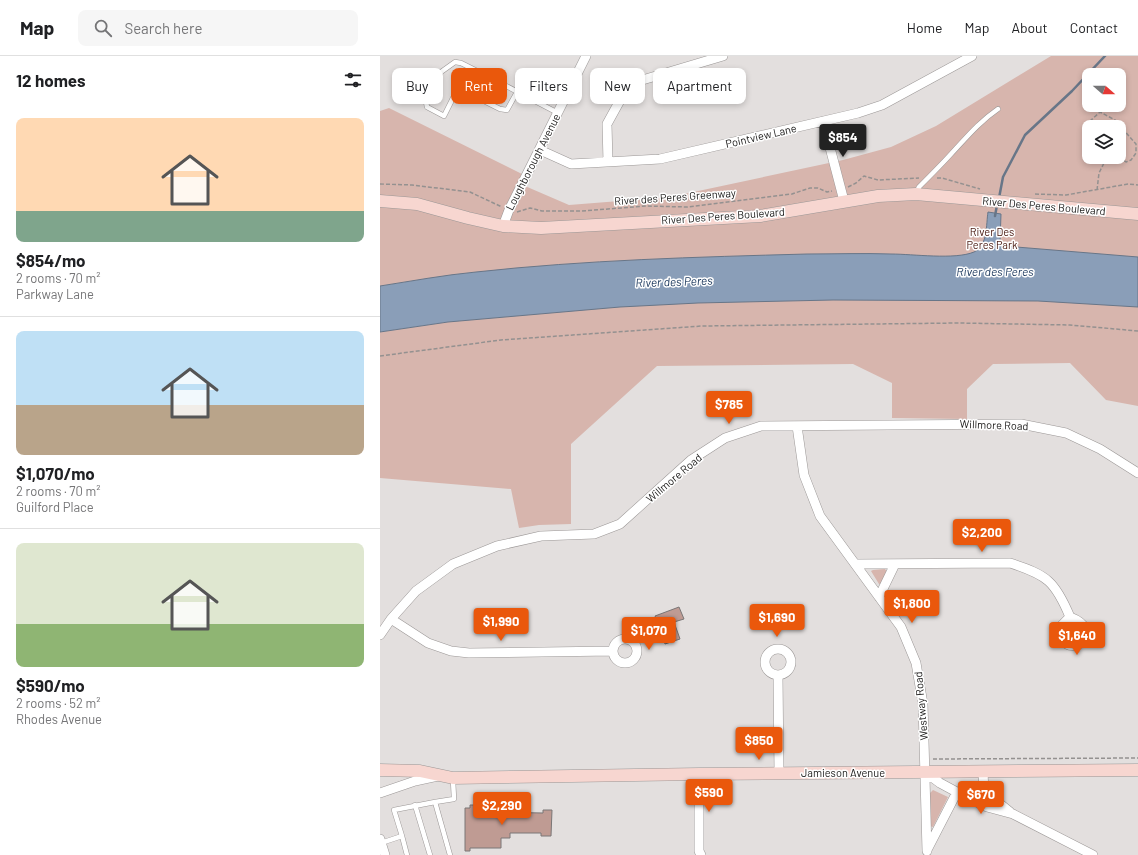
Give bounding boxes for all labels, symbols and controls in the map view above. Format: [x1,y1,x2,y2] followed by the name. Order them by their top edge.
[78,10,358,46] search box
[20,16,54,39] text: Map
[92,17,114,39] icon: search
[124,19,202,37] text: Search here
[907,19,943,36] text: Home
[965,19,989,36] text: Map
[1011,19,1048,36] text: About
[1070,19,1118,36] text: Contact
[392,68,443,104] chip: Buy
[451,68,507,104] chip: Rent
[515,68,582,104] chip: Filters
[590,68,645,104] chip: New
[653,68,746,104] chip: Apartment
[1082,68,1126,112] north arrow
[1082,68,1126,164] map controls
[342,69,364,91] icon: filters
[16,70,86,90] text: 12 homes
[503,111,563,212] street label: Loughborough Avenue
[1082,120,1126,164] button: layers
[724,121,798,150] street label: Pointview Lane
[819,124,867,158] pin: $854
[828,129,858,145] text: $854
[154,144,226,216] icon: home
[614,186,736,207] street label: River des Peres Greenway
[982,194,1106,217] street label: River Des Peres Boulevard
[661,205,785,226] street label: River Des Peres Boulevard
[967,225,1018,251] park label: River Des Peres Park
[16,250,86,270] text: $854/mo
[956,264,1034,278] water label: River des Peres
[16,270,100,286] text: 2 rooms · 70 m²
[635,273,713,289] water label: River des Peres
[16,286,94,302] text: Parkway Lane
[154,357,226,429] icon: home
[705,391,753,425] pin: $785
[715,396,743,412] text: $785
[959,417,1029,432] street label: Willmore Road
[643,451,704,505] street label: Willmore Road
[16,463,95,483] text: $1,070/mo
[16,483,100,499] text: 2 rooms · 70 m²
[16,499,94,515] text: Guilford Place
[949,519,1015,553] pin: $2,200
[962,524,1002,540] text: $2,200
[154,569,226,641] icon: home
[879,590,945,624] pin: $1,800
[893,595,931,611] text: $1,800
[744,604,810,638] pin: $1,690
[468,608,534,642] pin: $1,990
[759,609,795,625] text: $1,690
[483,613,519,629] text: $1,990
[616,617,682,651] pin: $1,070
[631,622,667,638] text: $1,070
[1044,622,1110,656] pin: $1,640
[1058,627,1096,643] text: $1,640
[911,671,930,741] street label: Westway Road
[16,675,85,695] text: $590/mo
[16,695,101,711] text: 2 rooms · 52 m²
[16,711,102,727] text: Rhodes Avenue
[735,727,783,761] pin: $850
[745,732,773,748] text: $850
[801,766,885,779] street label: Jamieson Avenue
[685,779,733,813] pin: $590
[957,781,1005,815] pin: $670
[695,784,723,800] text: $590
[967,786,995,802] text: $670
[469,792,535,826] pin: $2,290
[482,797,522,813] text: $2,290

